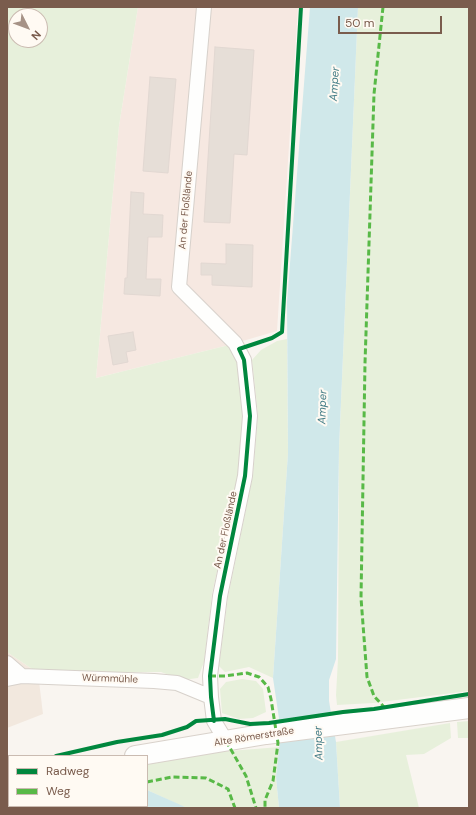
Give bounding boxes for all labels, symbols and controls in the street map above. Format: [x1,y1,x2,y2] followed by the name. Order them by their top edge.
[8,8,48,48] north arrow
[340,8,444,34] scale bar
[345,15,374,31] text: 50 m
[28,28,44,43] text: N
[327,66,343,102] water label: Amper
[177,170,195,250] street label: An der Floßlände
[316,390,330,424] water label: Amper
[212,490,240,570] street label: An der Floßlände
[82,672,138,686] street label: Würmmühle
[213,725,295,749] street label: Alte Römerstraße
[312,726,326,760] water label: Amper
[8,755,148,807] legend
[46,763,89,779] text: Radweg
[46,783,70,799] text: Weg

